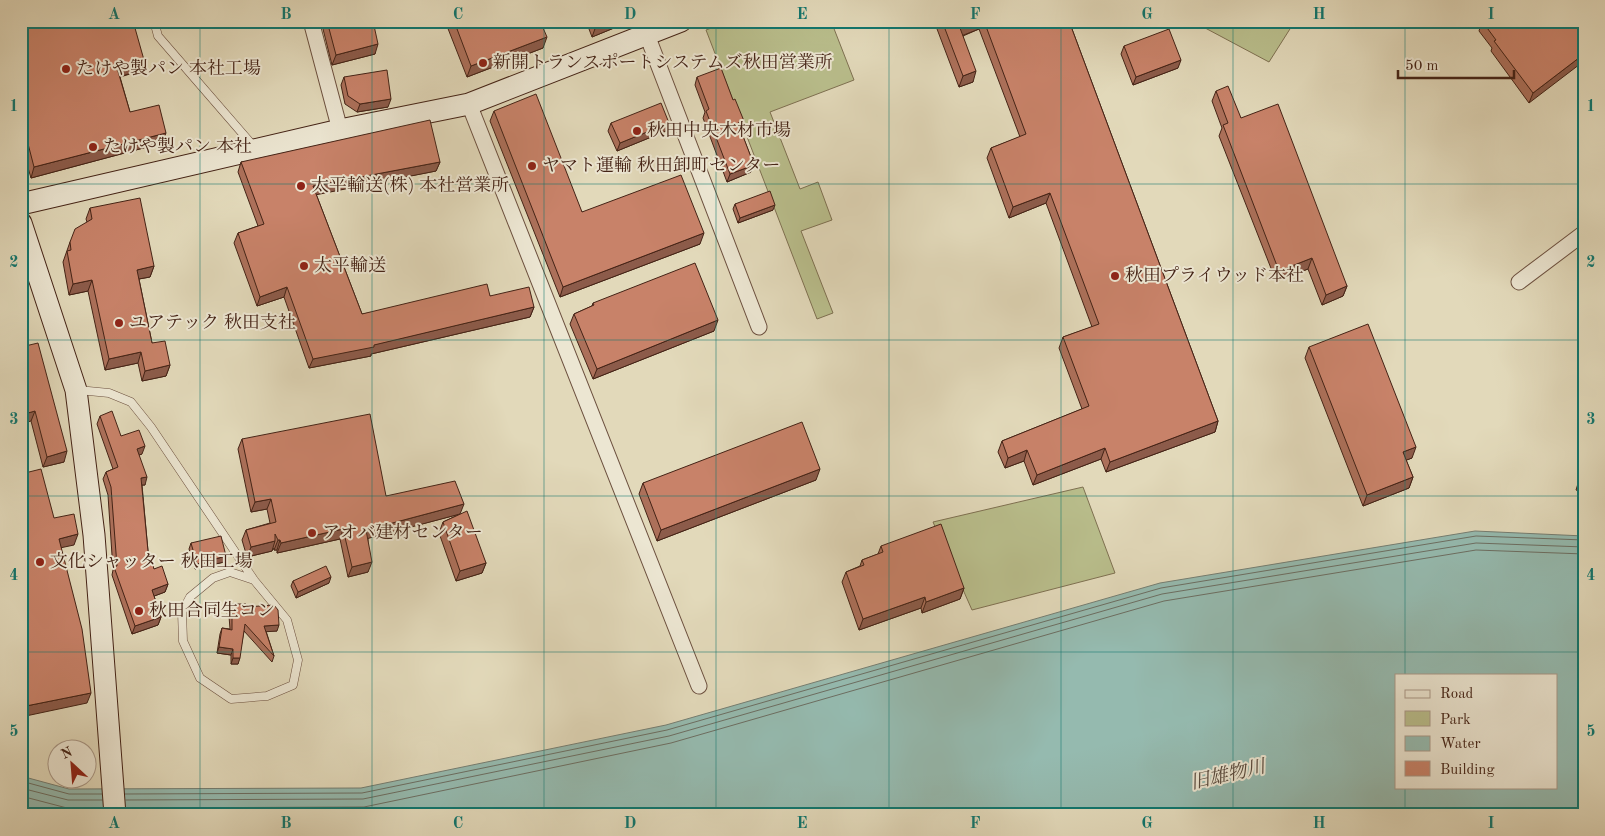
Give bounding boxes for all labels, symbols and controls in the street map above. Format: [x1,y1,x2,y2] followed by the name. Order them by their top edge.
[108,7,120,23] text: A
[280,7,292,23] text: B
[453,7,463,23] text: C
[624,7,636,23] text: D
[796,7,808,23] text: E
[970,7,981,23] text: F
[1141,7,1153,23] text: G
[1312,7,1326,23] text: H
[1487,7,1495,23] text: I
[1398,48,1514,80] scale bar
[493,52,833,72] place label: 新開トランスポートシステムズ秋田営業所
[477,57,489,69] marker: 新開トランスポートシステムズ秋田営業所
[76,58,261,78] place label: たけや製パン 本社工場
[1405,59,1439,74] text: 50 m
[60,63,72,75] marker: たけや製パン 本社工場
[9,99,19,115] text: 1
[1586,99,1596,115] text: 1
[647,120,791,140] place label: 秋田中央木材市場
[631,125,643,137] marker: 秋田中央木材市場
[103,136,252,156] place label: たけや製パン 本社
[87,141,99,153] marker: たけや製パン 本社
[542,155,780,175] place label: ヤマト運輸 秋田卸町センター
[526,160,538,172] marker: ヤマト運輸 秋田卸町センター
[311,175,509,195] place label: 太平輸送(株) 本社営業所
[295,180,307,192] marker: 太平輸送(株) 本社営業所
[9,255,19,271] text: 2
[314,255,386,275] place label: 太平輸送
[1586,255,1596,271] text: 2
[298,260,310,272] marker: 太平輸送
[1125,265,1304,285] place label: 秋田プライウッド本社
[1109,270,1121,282] marker: 秋田プライウッド本社
[129,312,296,332] place label: ユアテック 秋田支社
[113,317,125,329] marker: ユアテック 秋田支社
[9,412,19,428] text: 3
[1586,412,1596,428] text: 3
[322,522,483,542] place label: アオバ建材センター
[306,527,318,539] marker: アオバ建材センター
[50,551,253,571] place label: 文化シャッター 秋田工場
[34,556,46,568] marker: 文化シャッター 秋田工場
[9,568,19,584] text: 4
[1586,568,1596,584] text: 4
[149,600,275,620] place label: 秋田合同生コン
[133,605,145,617] marker: 秋田合同生コン
[1395,674,1558,788] legend
[1440,687,1474,702] text: Road
[1440,713,1471,728] text: Park
[9,724,19,740] text: 5
[1586,724,1596,740] text: 5
[1440,737,1481,752] text: Water
[48,738,98,788] north arrow
[59,744,75,762] text: N
[1188,756,1269,794] water label: 旧雄物川
[1440,763,1495,778] text: Building
[108,816,120,832] text: A
[280,816,292,832] text: B
[453,816,463,832] text: C
[624,816,636,832] text: D
[796,816,808,832] text: E
[970,816,981,832] text: F
[1141,816,1153,832] text: G
[1312,816,1326,832] text: H
[1487,816,1495,832] text: I

